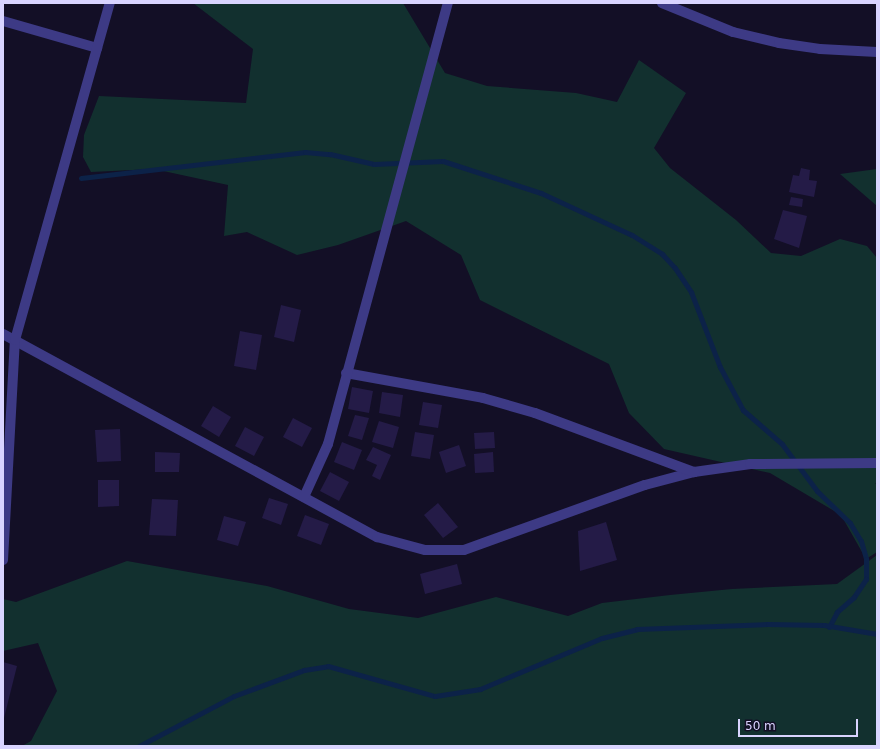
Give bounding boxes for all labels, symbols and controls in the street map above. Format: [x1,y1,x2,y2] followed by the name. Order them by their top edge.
[740,711,860,737] scale bar
[745,719,776,733] text: 50 m

